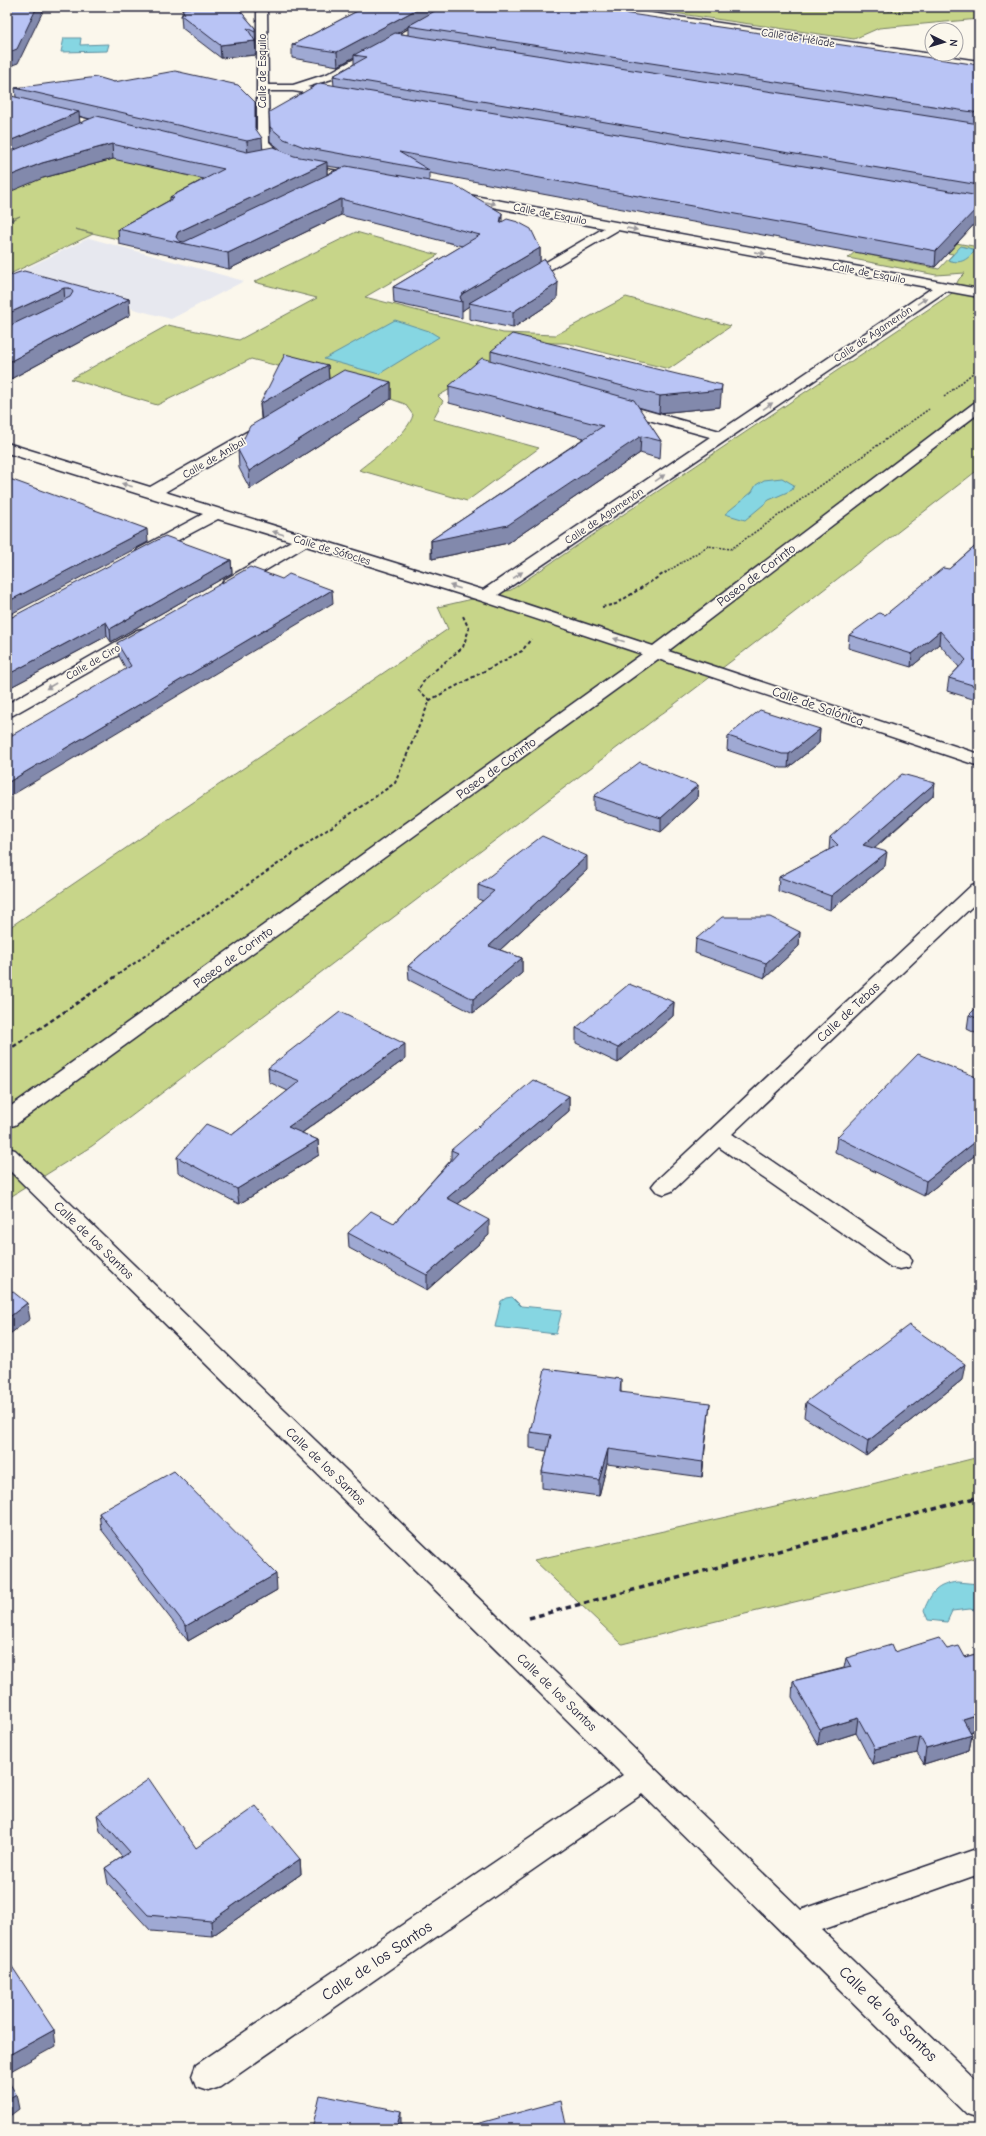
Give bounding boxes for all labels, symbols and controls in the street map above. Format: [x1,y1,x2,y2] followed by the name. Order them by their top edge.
[924,22,964,62] north arrow
[760,26,836,50] street label: Calle de Hélade
[256,34,269,108] street label: Calle de Esquilo
[947,39,960,47] text: N
[484,200,496,206] one-way arrow
[512,200,588,228] street label: Calle de Esquilo
[626,226,638,232] one-way arrow
[754,250,766,256] one-way arrow
[831,259,907,287] street label: Calle de Esquilo
[917,297,927,305] one-way arrow
[831,303,915,365] street label: Calle de Agamenón
[762,402,774,409] one-way arrow
[180,435,248,481] street label: Calle de Aníbal
[655,474,665,482] one-way arrow
[121,482,133,488] one-way arrow
[562,485,646,547] street label: Calle de Agamenón
[271,530,283,536] one-way arrow
[292,532,372,568] street label: Calle de Sófocles
[714,540,798,609] street label: Paseo de Corinto
[512,571,523,579] one-way arrow
[449,584,461,590] one-way arrow
[613,637,625,643] one-way arrow
[63,641,123,683] street label: Calle de Ciro
[45,683,57,690] one-way arrow
[770,683,866,729] street label: Calle de Salónica
[453,734,539,802] street label: Paseo de Corinto
[190,923,276,991] street label: Paseo de Corinto
[814,979,882,1045] street label: Calle de Tebas
[51,1198,137,1282] street label: Calle de los Santos
[283,1424,369,1508] street label: Calle de los Santos
[514,1650,600,1734] street label: Calle de los Santos
[318,1917,436,2005] street label: Calle de los Santos
[835,1963,941,2066] street label: Calle de los Santos

